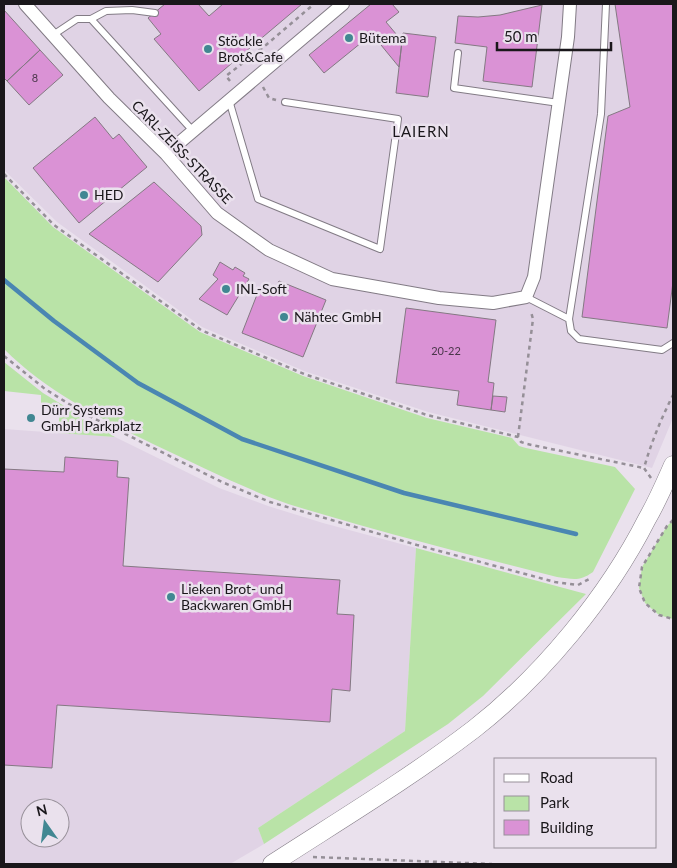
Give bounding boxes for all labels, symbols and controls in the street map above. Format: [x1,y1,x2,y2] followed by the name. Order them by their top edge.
[497,20,611,52] scale bar
[504,27,538,45] text: 50 m
[359,29,407,46] place label: Bütema
[218,32,283,65] place label: Stöckle Brot&Cafe
[343,32,355,44] marker: Bütema
[202,43,214,55] marker: Stöckle Brot&Cafe
[32,71,38,84] house number: 8
[129,96,236,207] street label: CARL-ZEISS-STRASSE
[392,122,450,140] district label: LAIERN
[94,186,123,203] place label: HED
[78,189,90,201] marker: HED
[236,280,287,297] place label: INL-Soft
[220,283,232,295] marker: INL-Soft
[294,308,382,325] place label: Nähtec GmbH
[278,311,290,323] marker: Nähtec GmbH
[431,344,461,357] house number: 20-22
[41,401,141,434] place label: Dürr Systems GmbH Parkplatz
[25,412,37,424] marker: Dürr Systems GmbH Parkplatz
[181,580,292,613] place label: Lieken Brot- und Backwaren GmbH
[165,591,177,603] marker: Lieken Brot- und Backwaren GmbH
[494,758,657,848] legend
[540,768,573,786] text: Road
[540,793,570,811] text: Park
[20,798,70,848] north arrow
[34,800,49,819] text: N
[540,818,593,836] text: Building

